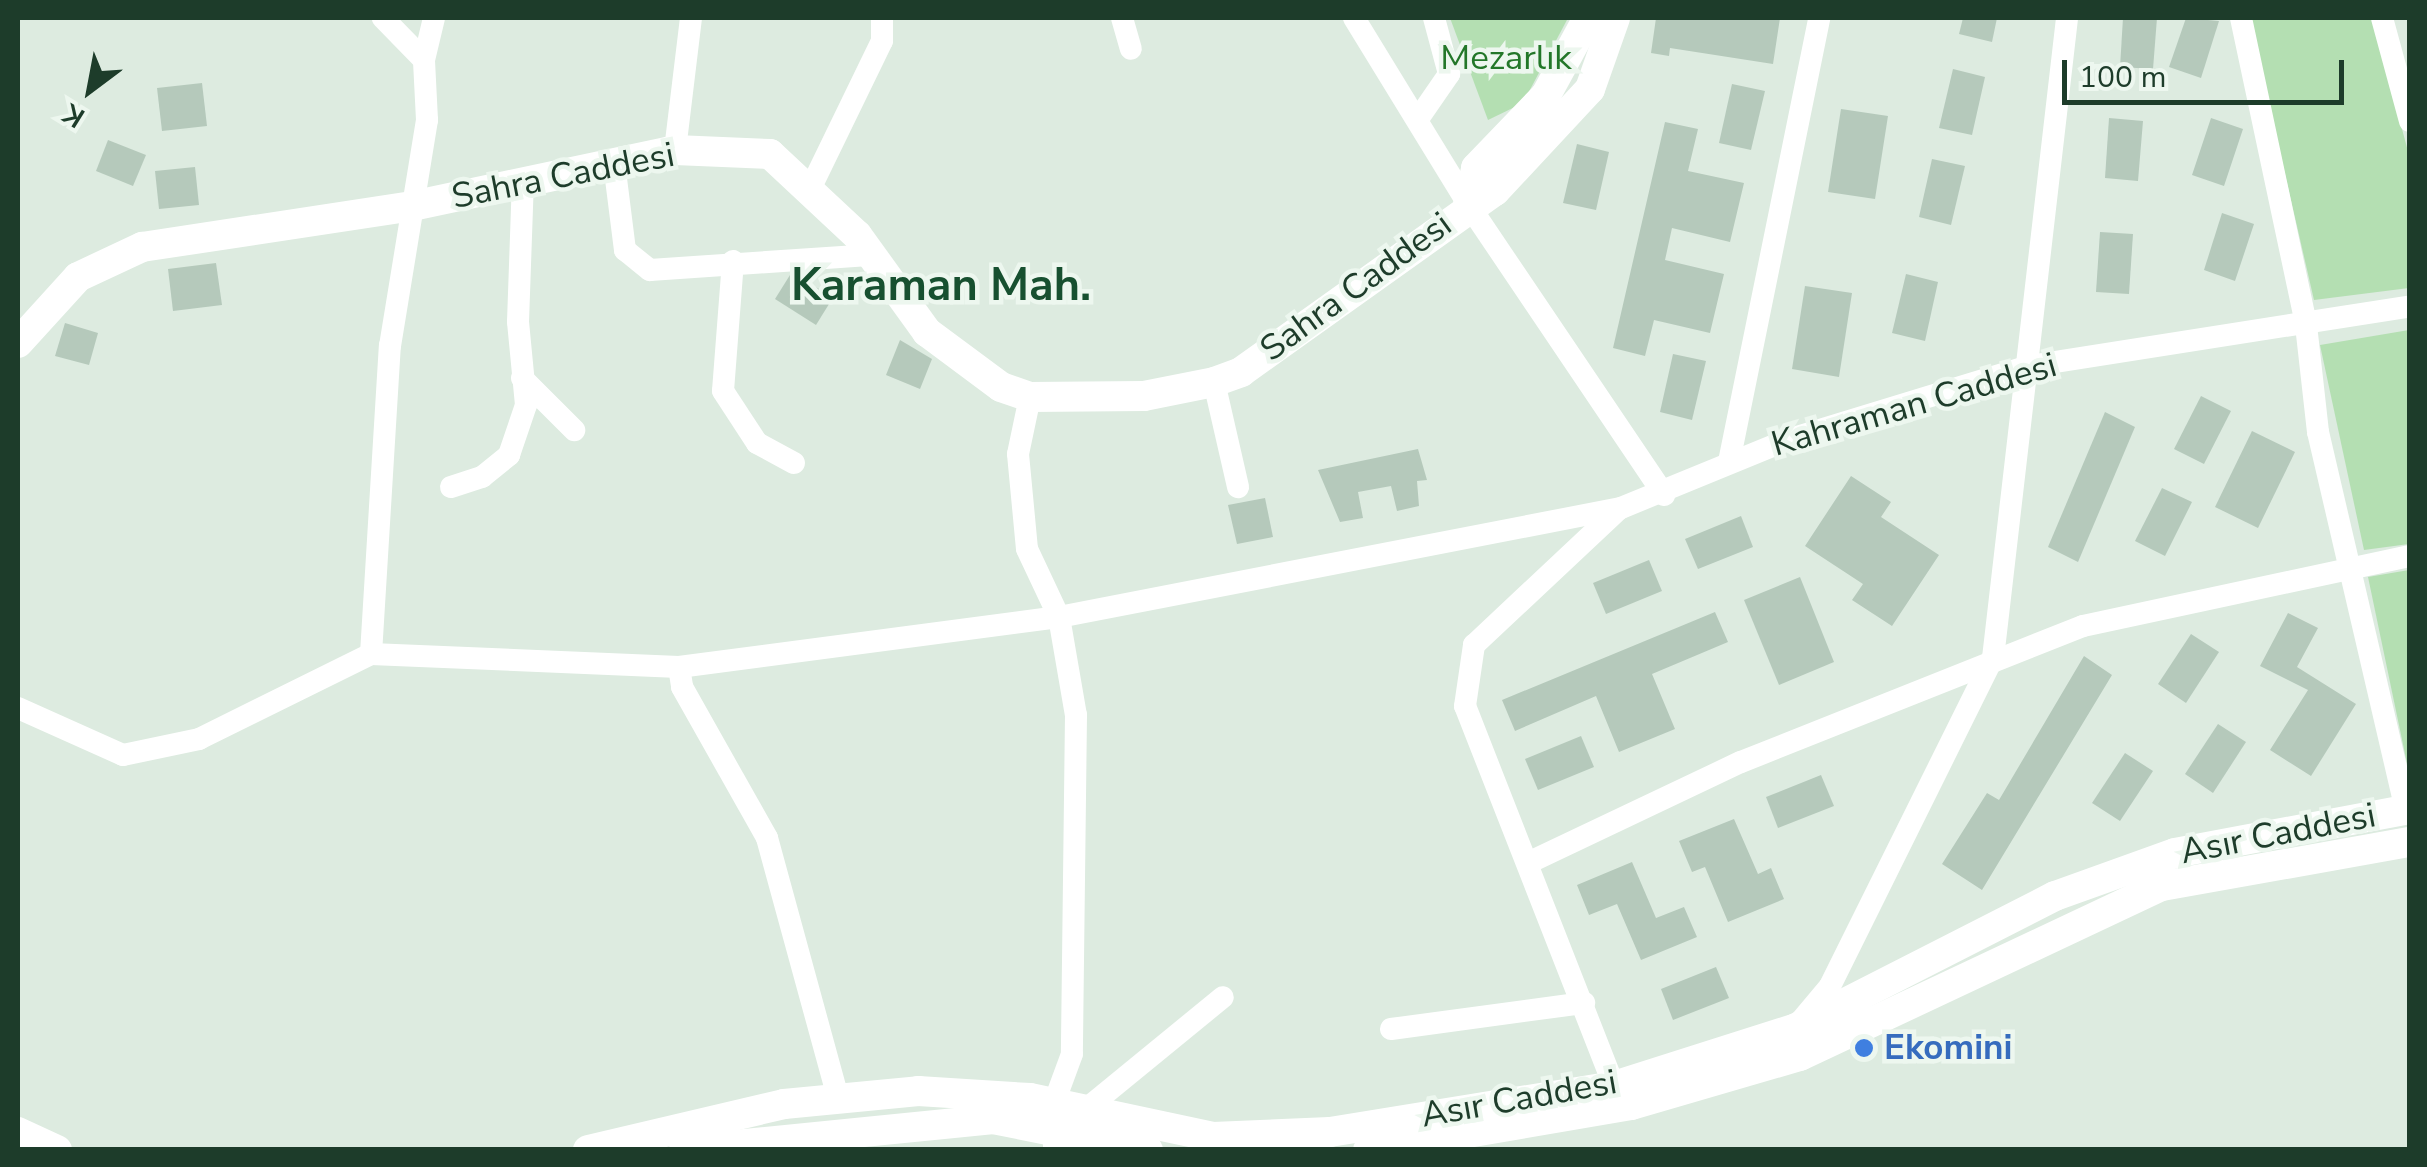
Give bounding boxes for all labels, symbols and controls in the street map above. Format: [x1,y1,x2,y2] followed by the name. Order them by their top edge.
[1440,37,1572,79] park label: Mezarlık
[40,40,140,140] north arrow
[2067,40,2350,102] scale bar
[2079,57,2166,98] text: 100 m
[56,94,92,136] text: K
[448,134,678,218] street label: Sahra Caddesi
[1252,204,1460,370] street label: Sahra Caddesi
[791,259,1091,313] district label: Karaman Mah.
[1767,344,2061,466] street label: Kahraman Caddesi
[2177,795,2379,873] street label: Asır Caddesi
[1884,1027,2012,1069] place label: Ekomini
[1853,1037,1875,1059] marker: Ekomini
[1418,1061,1620,1137] street label: Asır Caddesi

